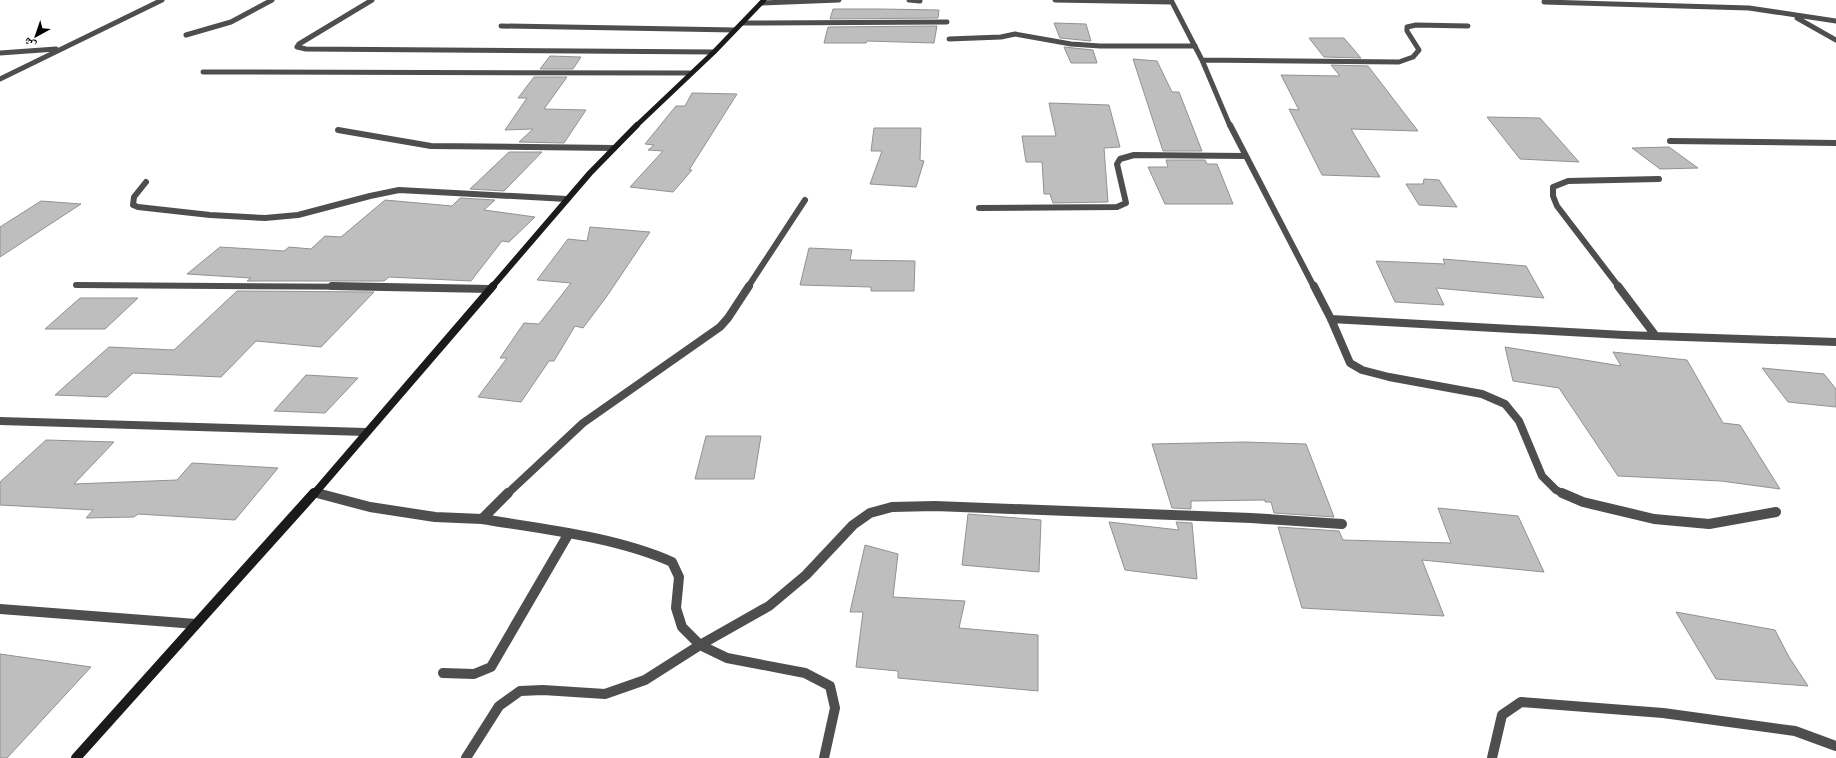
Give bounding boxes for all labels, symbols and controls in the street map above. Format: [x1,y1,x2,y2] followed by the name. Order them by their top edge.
[16,16,56,56] north arrow
[21,34,39,52] text: ش

